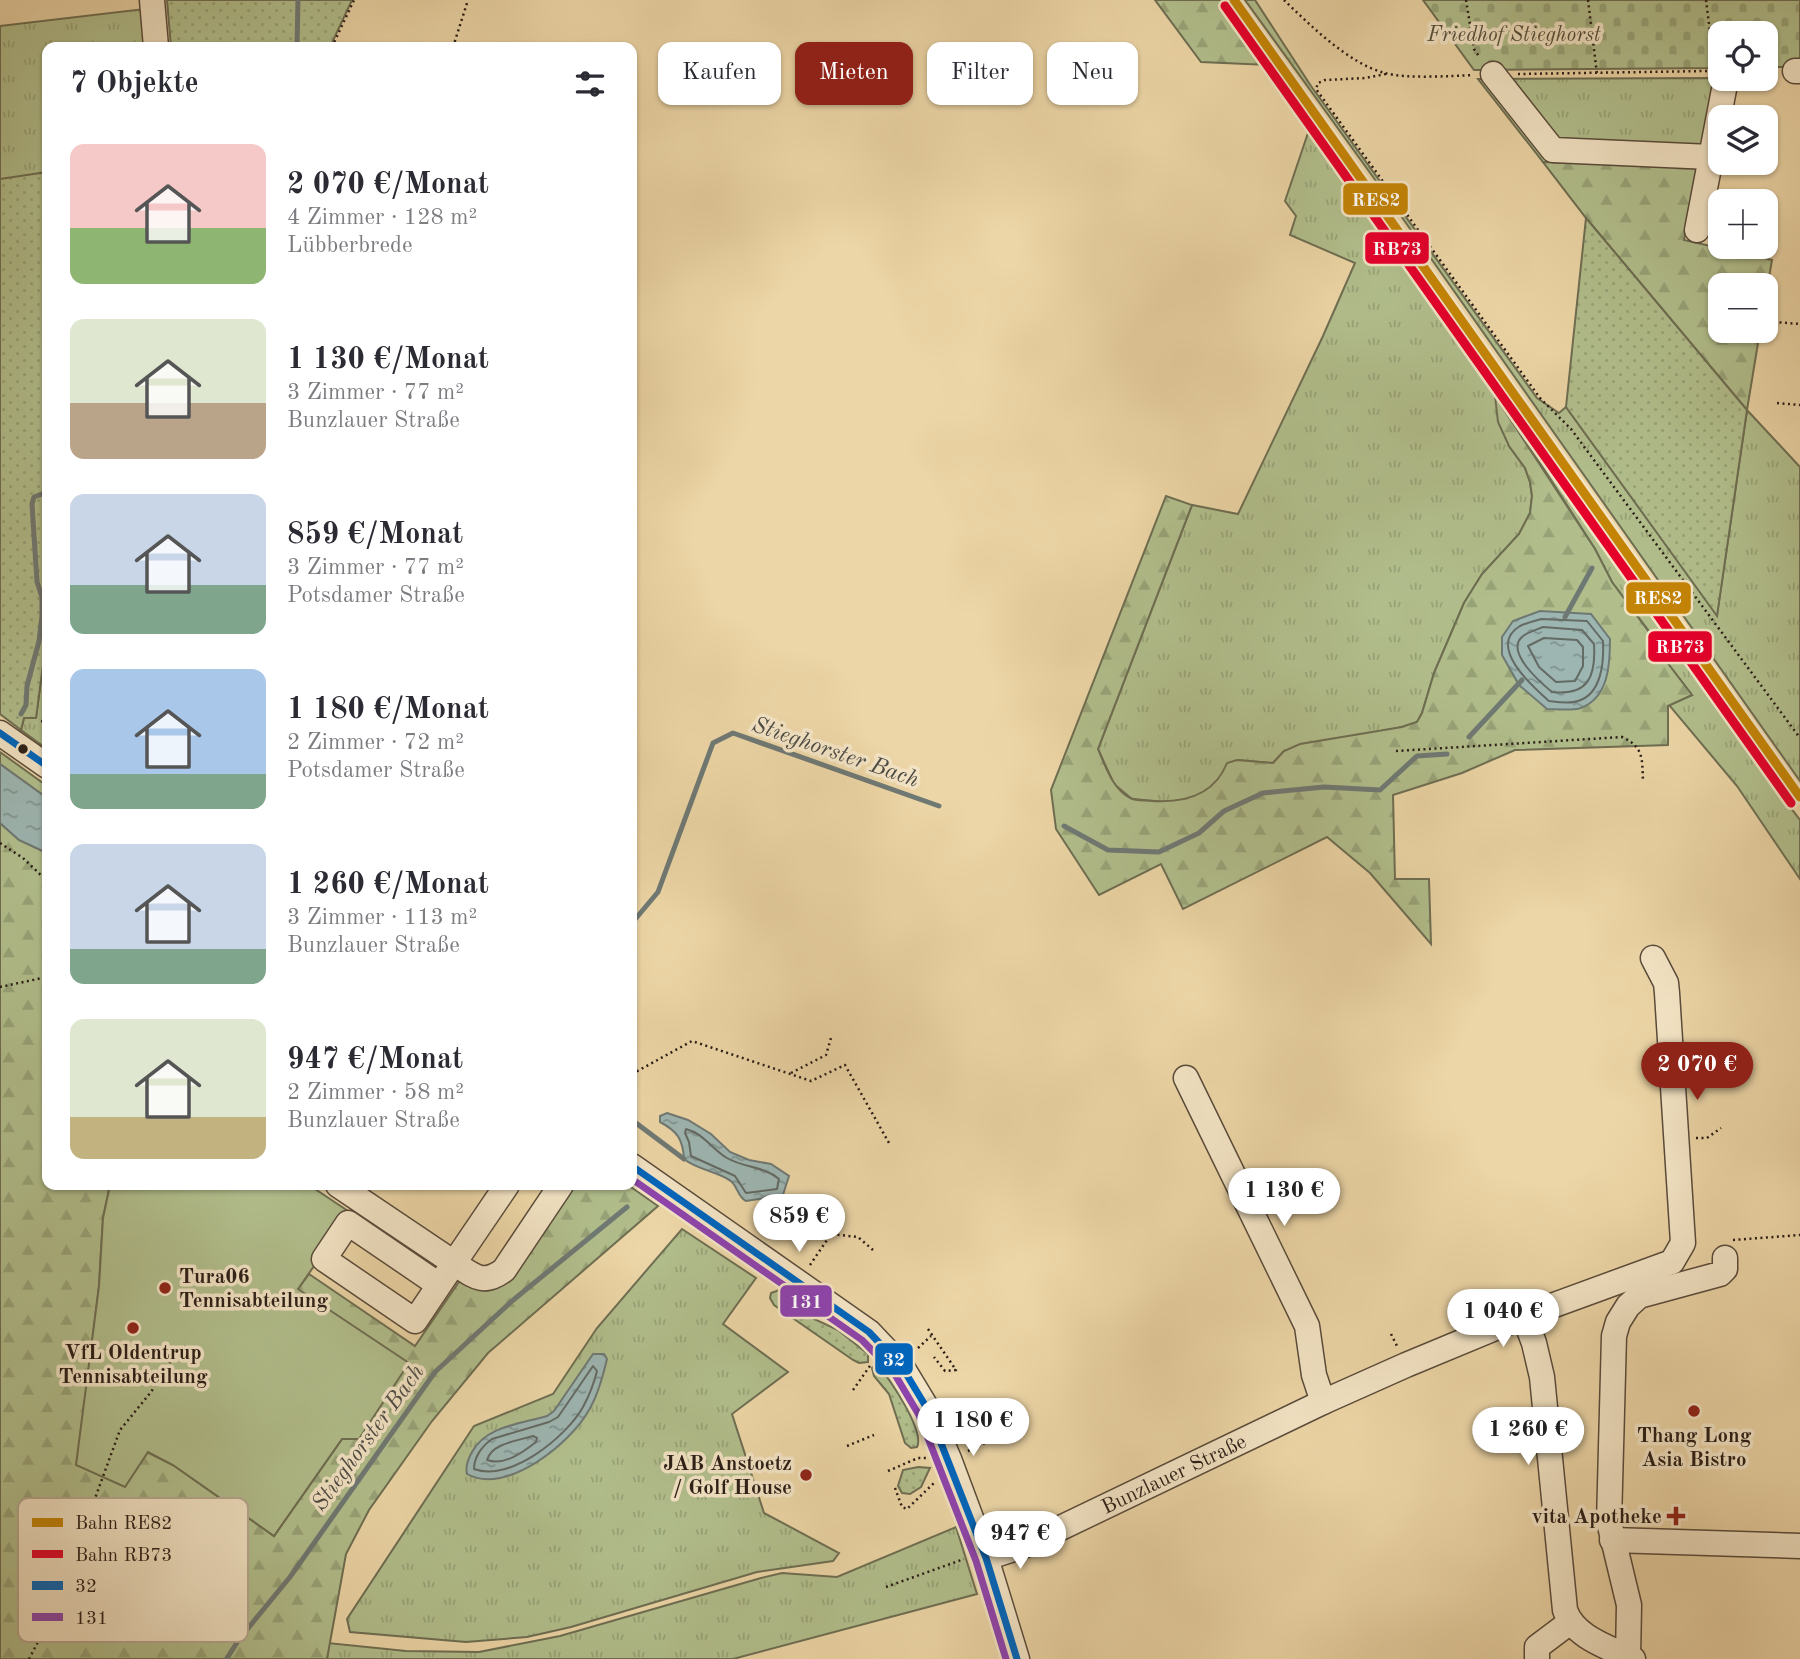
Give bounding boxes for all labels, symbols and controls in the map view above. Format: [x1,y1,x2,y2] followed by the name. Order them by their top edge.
[1708,21,1778,343] map controls
[1708,21,1778,91] button: locate
[1426,25,1601,46] park label: Friedhof Stieghorst
[658,42,781,105] chip: Kaufen
[795,42,913,105] chip: Mieten
[927,42,1033,105] chip: Filter
[1047,42,1138,105] chip: Neu
[571,65,609,103] icon: filters
[70,69,199,99] text: 7 Objekte
[1708,105,1778,175] button: layers
[287,170,489,200] text: 2 070 €/Monat
[126,172,210,256] icon: home
[1342,182,1409,216] line badge: RE82
[1708,189,1778,259] button: +
[1351,192,1401,211] text: RE82
[287,206,477,229] text: 4 Zimmer · 128 m²
[1364,231,1430,265] line badge: RB73
[287,234,413,257] text: Lübberbrede
[1372,241,1422,260] text: RB73
[1708,273,1778,343] button: −
[287,345,489,375] text: 1 130 €/Monat
[126,347,210,431] icon: home
[287,381,464,404] text: 3 Zimmer · 77 m²
[287,409,460,432] text: Bunzlauer Straße
[287,520,463,550] text: 859 €/Monat
[126,522,210,606] icon: home
[287,556,464,579] text: 3 Zimmer · 77 m²
[1625,581,1692,615] line badge: RE82
[287,584,465,607] text: Potsdamer Straße
[1633,590,1683,609] text: RE82
[1647,630,1713,663] line badge: RB73
[1655,639,1705,658] text: RB73
[287,695,489,725] text: 1 180 €/Monat
[126,697,210,781] icon: home
[749,713,922,793] water label: Stieghorster Bach
[287,731,464,754] text: 2 Zimmer · 72 m²
[16,742,30,756] unlabelled marker
[287,759,465,782] text: Potsdamer Straße
[287,870,489,900] text: 1 260 €/Monat
[126,872,210,956] icon: home
[287,906,477,929] text: 3 Zimmer · 113 m²
[287,934,460,957] text: Bunzlauer Straße
[1632,1042,1762,1102] pin: 2 070 €
[287,1045,463,1075] text: 947 €/Monat
[126,1047,210,1131] icon: home
[1657,1053,1737,1076] text: 2 070 €
[287,1081,464,1104] text: 2 Zimmer · 58 m²
[287,1109,460,1132] text: Bunzlauer Straße
[1219,1168,1349,1228] pin: 1 130 €
[1244,1179,1324,1202] text: 1 130 €
[750,1194,848,1254] pin: 859 €
[769,1205,829,1228] text: 859 €
[179,1267,328,1312] place label: Tura06 Tennisabteilung
[157,1280,173,1296] marker: Tura06 Tennisabteilung
[779,1284,833,1318] line badge: 131
[1438,1290,1568,1349] pin: 1 040 €
[789,1294,823,1313] text: 131
[1463,1300,1543,1323] text: 1 040 €
[125,1320,141,1336] marker: VfL Oldentrup Tennisabteilung
[874,1342,914,1376] line badge: 32
[58,1343,208,1388] place label: VfL Oldentrup Tennisabteilung
[883,1352,905,1371] text: 32
[308,1360,430,1516] water label: Stieghorster Bach
[908,1398,1038,1458] pin: 1 180 €
[1686,1403,1702,1419] marker: Thang Long Asia Bistro
[1463,1408,1593,1467] pin: 1 260 €
[933,1409,1013,1432] text: 1 180 €
[1488,1418,1568,1441] text: 1 260 €
[1637,1426,1752,1471] place label: Thang Long Asia Bistro
[1099,1431,1250,1519] street label: Bunzlauer Straße
[663,1454,792,1499] place label: JAB Anstoetz / Golf House
[798,1467,814,1483] marker: JAB Anstoetz / Golf House
[18,1498,248,1642] legend
[1532,1507,1662,1528] place label: vita Apotheke
[1668,1508,1684,1524] marker: vita Apotheke
[971,1512,1069,1571] pin: 947 €
[75,1515,172,1534] text: Bahn RE82
[990,1522,1050,1545] text: 947 €
[75,1547,172,1566] text: Bahn RB73
[75,1578,97,1597] text: 32
[75,1610,108,1629] text: 131

